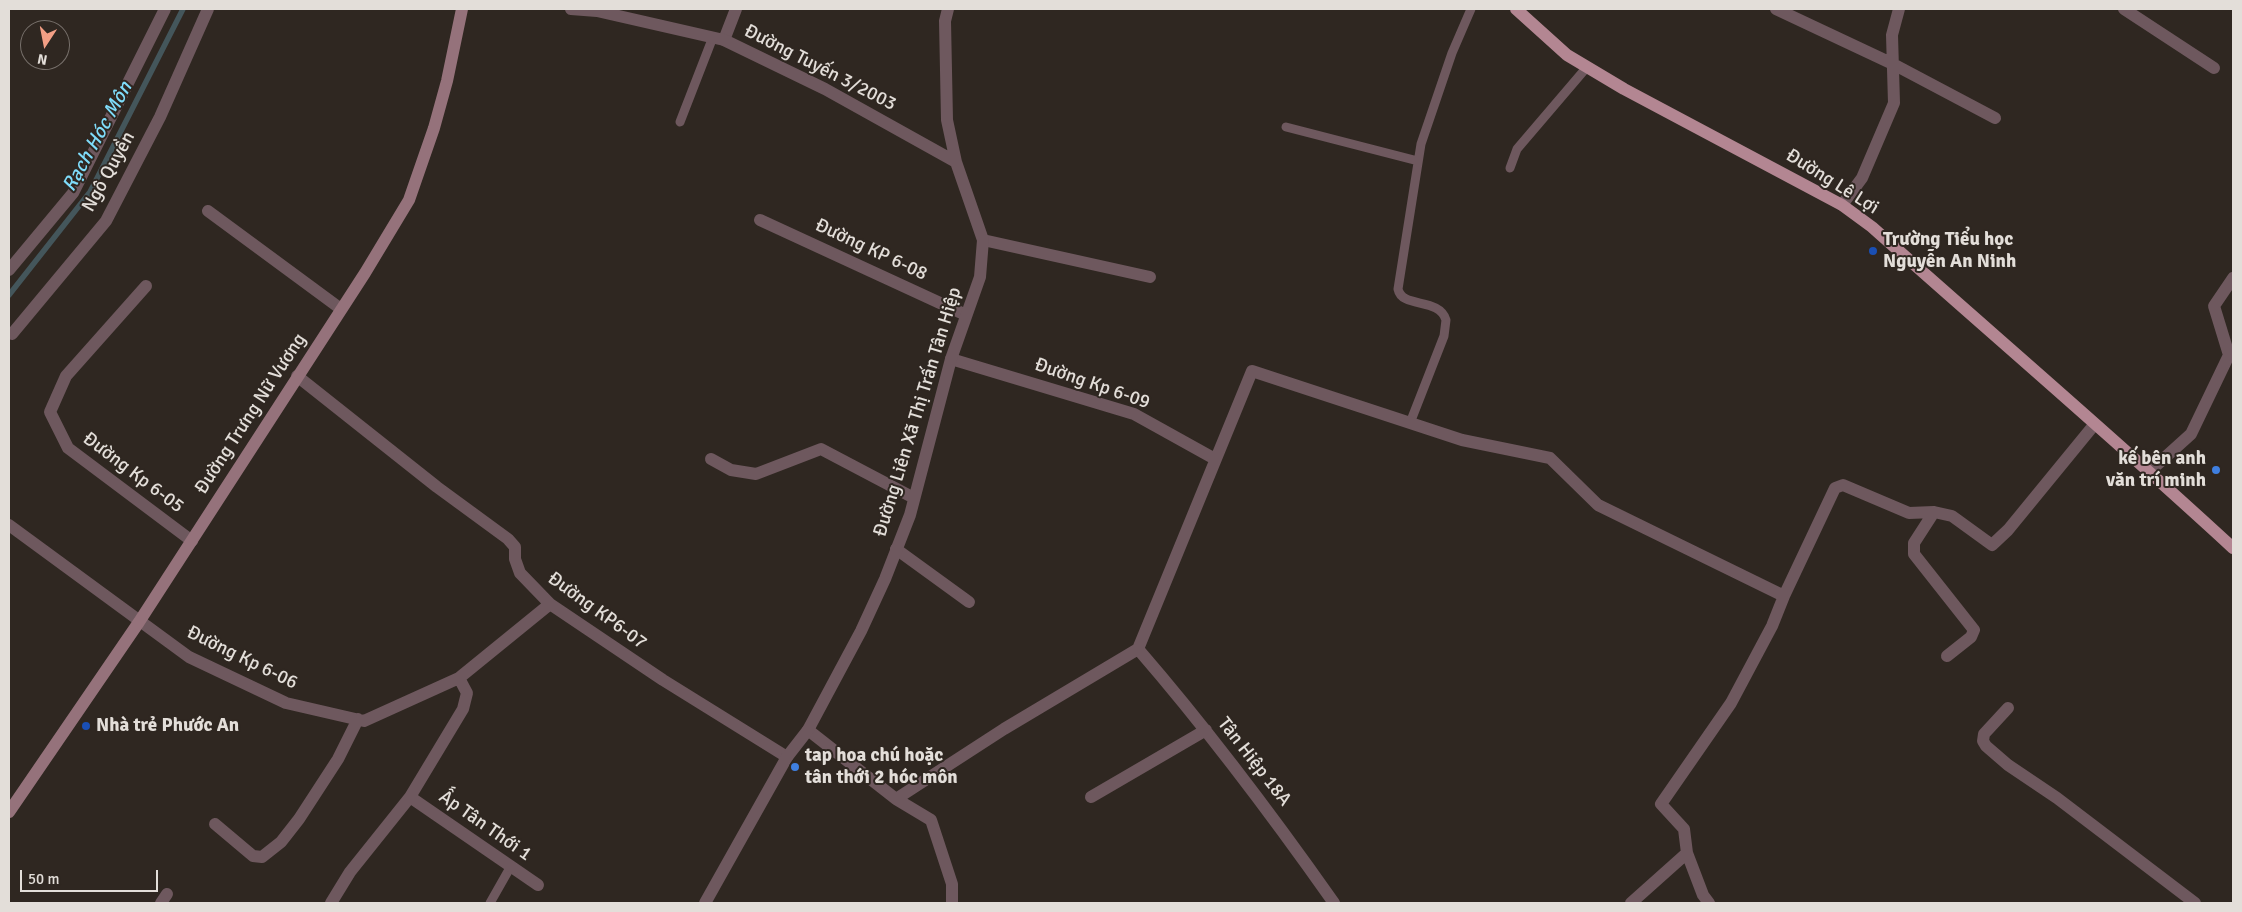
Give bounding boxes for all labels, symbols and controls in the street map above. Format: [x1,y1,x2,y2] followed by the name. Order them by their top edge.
[20,20,70,70] north arrow
[740,20,900,116] street label: Đường Tuyến 3/2003
[36,50,49,69] text: N
[58,78,138,196] water label: Rạch Hóc Môn
[78,128,140,216] street label: Ngô Quyền
[1781,144,1883,220] street label: Đường Lê Lợi
[811,214,931,286] street label: Đường KP 6-08
[1883,229,2016,273] place label: Trường Tiểu học Nguyễn An Ninh
[1867,245,1879,257] marker: Trường Tiểu học Nguyễn An Ninh
[869,284,967,540] street label: Đường Liên Xã Thị Trấn Tân Hiệp
[190,329,312,499] street label: Đường Trưng Nữ Vương
[1031,354,1153,414] street label: Đường Kp 6-09
[78,428,188,518] street label: Đường Kp 6-05
[2106,448,2206,492] place label: kế bên anh văn trí minh
[2210,464,2222,476] marker: kế bên anh văn trí minh
[543,567,651,655] street label: Đường KP6-07
[183,621,301,695] street label: Đường Kp 6-06
[1212,713,1296,811] street label: Tân Hiệp 18A
[96,715,239,737] place label: Nhà trẻ Phước An
[80,720,92,732] marker: Nhà trẻ Phước An
[805,745,958,789] place label: tap hoa chú hoặc tân thới 2 hóc môn
[789,761,801,773] marker: tap hoa chú hoặc tân thới 2 hóc môn
[434,786,536,866] street label: Ấp Tân Thới 1
[22,860,160,892] scale bar
[28,870,59,888] text: 50 m

